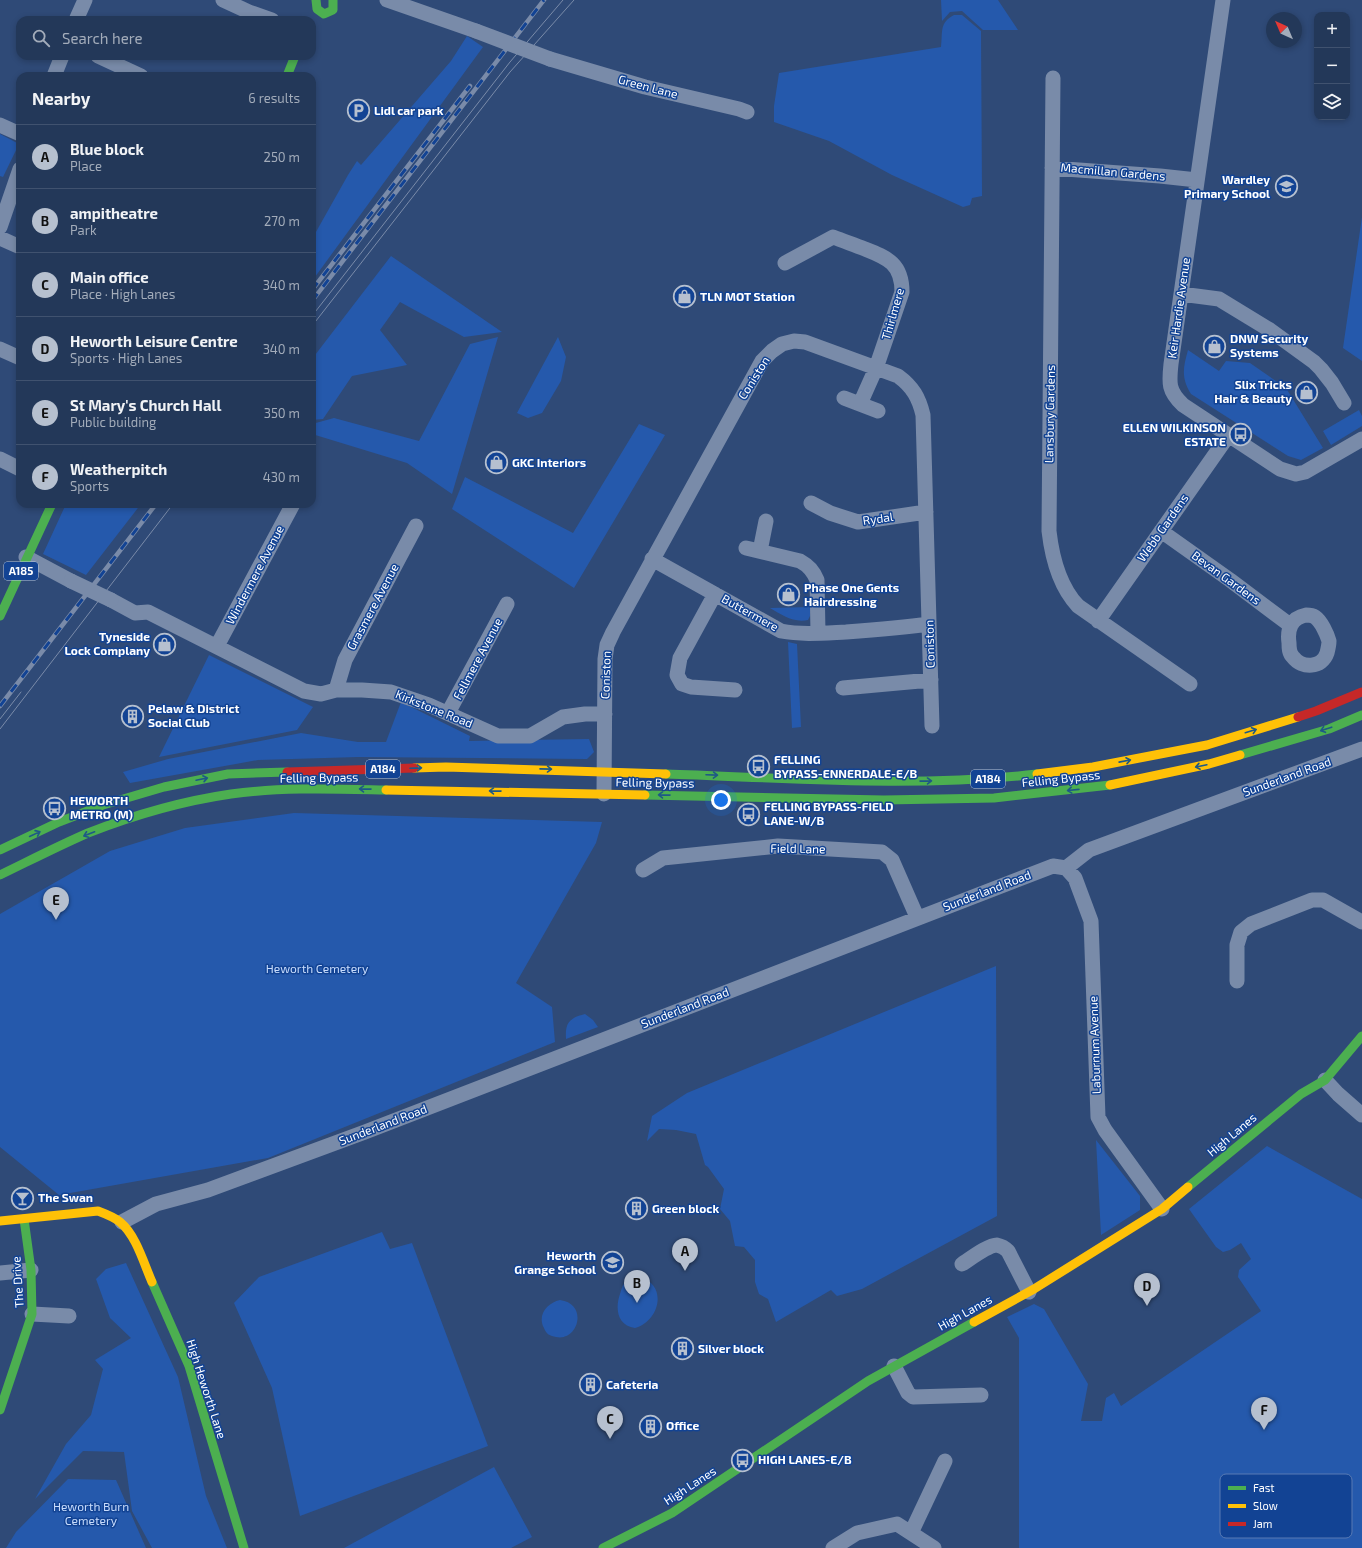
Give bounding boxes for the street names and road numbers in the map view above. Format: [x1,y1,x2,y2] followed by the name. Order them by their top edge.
[617,71,679,101] street label: Green Lane
[1060,159,1166,183] street label: Macmillan Gardens
[1164,256,1192,359] street label: Keir Hardie Avenue
[878,286,906,341] street label: Thirlmere
[734,353,772,402] street label: Coniston
[1041,365,1057,463] street label: Lansbury Gardens
[1134,491,1191,564] street label: Webb Gardens
[862,509,894,527] street label: Rydal
[222,523,286,626] street label: Windermere Avenue
[1189,548,1264,607] street label: Bevan Gardens
[343,561,401,652] street label: Grasmere Avenue
[4,562,38,580] road number: A185
[720,591,781,633] street label: Buttermere
[450,615,505,702] street label: Fellmere Avenue
[921,620,937,668] street label: Coniston
[597,651,613,699] street label: Coniston
[394,686,475,730] street label: Kirkstone Road
[1241,754,1333,799] street label: Sunderland Road
[366,760,400,778] road number: A184
[1021,767,1101,789] street label: Felling Bypass
[280,769,358,785] street label: Felling Bypass
[971,770,1005,788] road number: A184
[616,774,694,790] street label: Felling Bypass
[770,841,826,855] street label: Field Lane
[941,867,1033,913] street label: Sunderland Road
[639,984,731,1030] street label: Sunderland Road
[1085,996,1103,1094] street label: Laburnum Avenue
[337,1101,429,1147] street label: Sunderland Road
[1204,1110,1259,1159] street label: High Lanes
[8,1256,26,1308] street label: The Drive
[935,1292,994,1333] street label: High Lanes
[184,1337,230,1440] street label: High Heworth Lane
[661,1463,718,1507] street label: High Lanes

